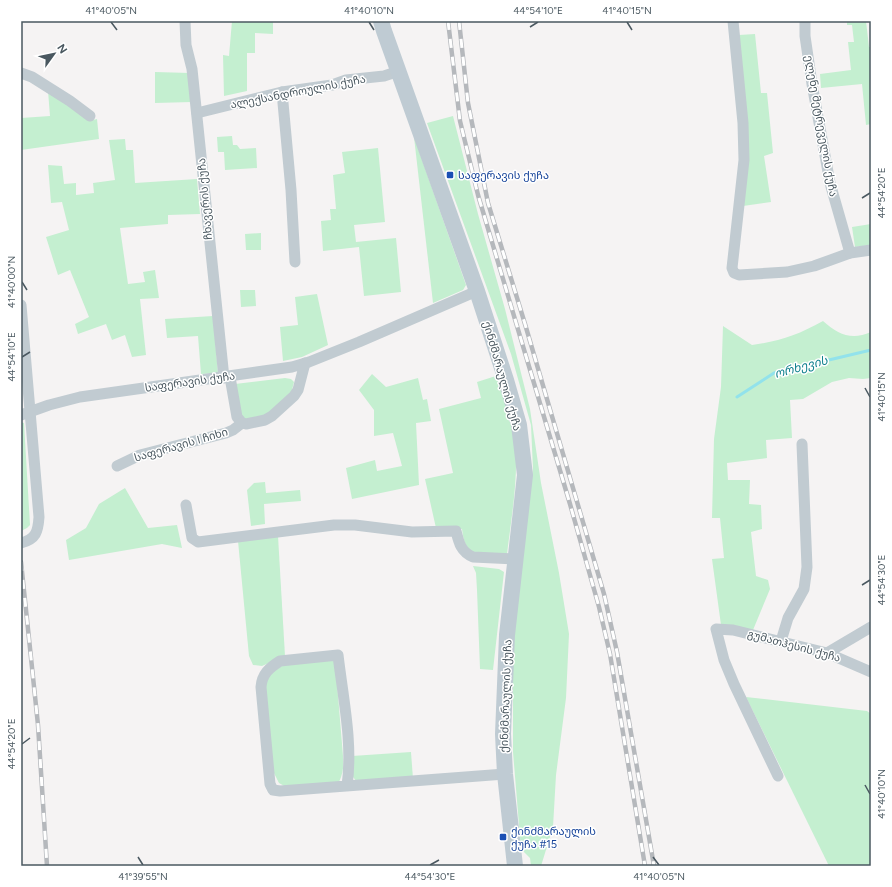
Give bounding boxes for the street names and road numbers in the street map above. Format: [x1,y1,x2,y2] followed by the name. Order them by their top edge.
[802,54,840,198] street label: ელენე მეტრეველის ქუჩა
[229,73,367,111] street label: ალექსანდროულის ქუჩა
[195,158,215,240] street label: ჩხავერის ქუჩა
[480,320,524,432] street label: ქინძმარაულის ქუჩა
[144,369,236,395] street label: საფერავის ქუჩა
[133,425,229,465] street label: საფერავის I ჩიხი
[746,627,842,665] street label: გუმათჰესის ქუჩა
[498,639,514,753] street label: ქინძმარაულის ქუჩა

